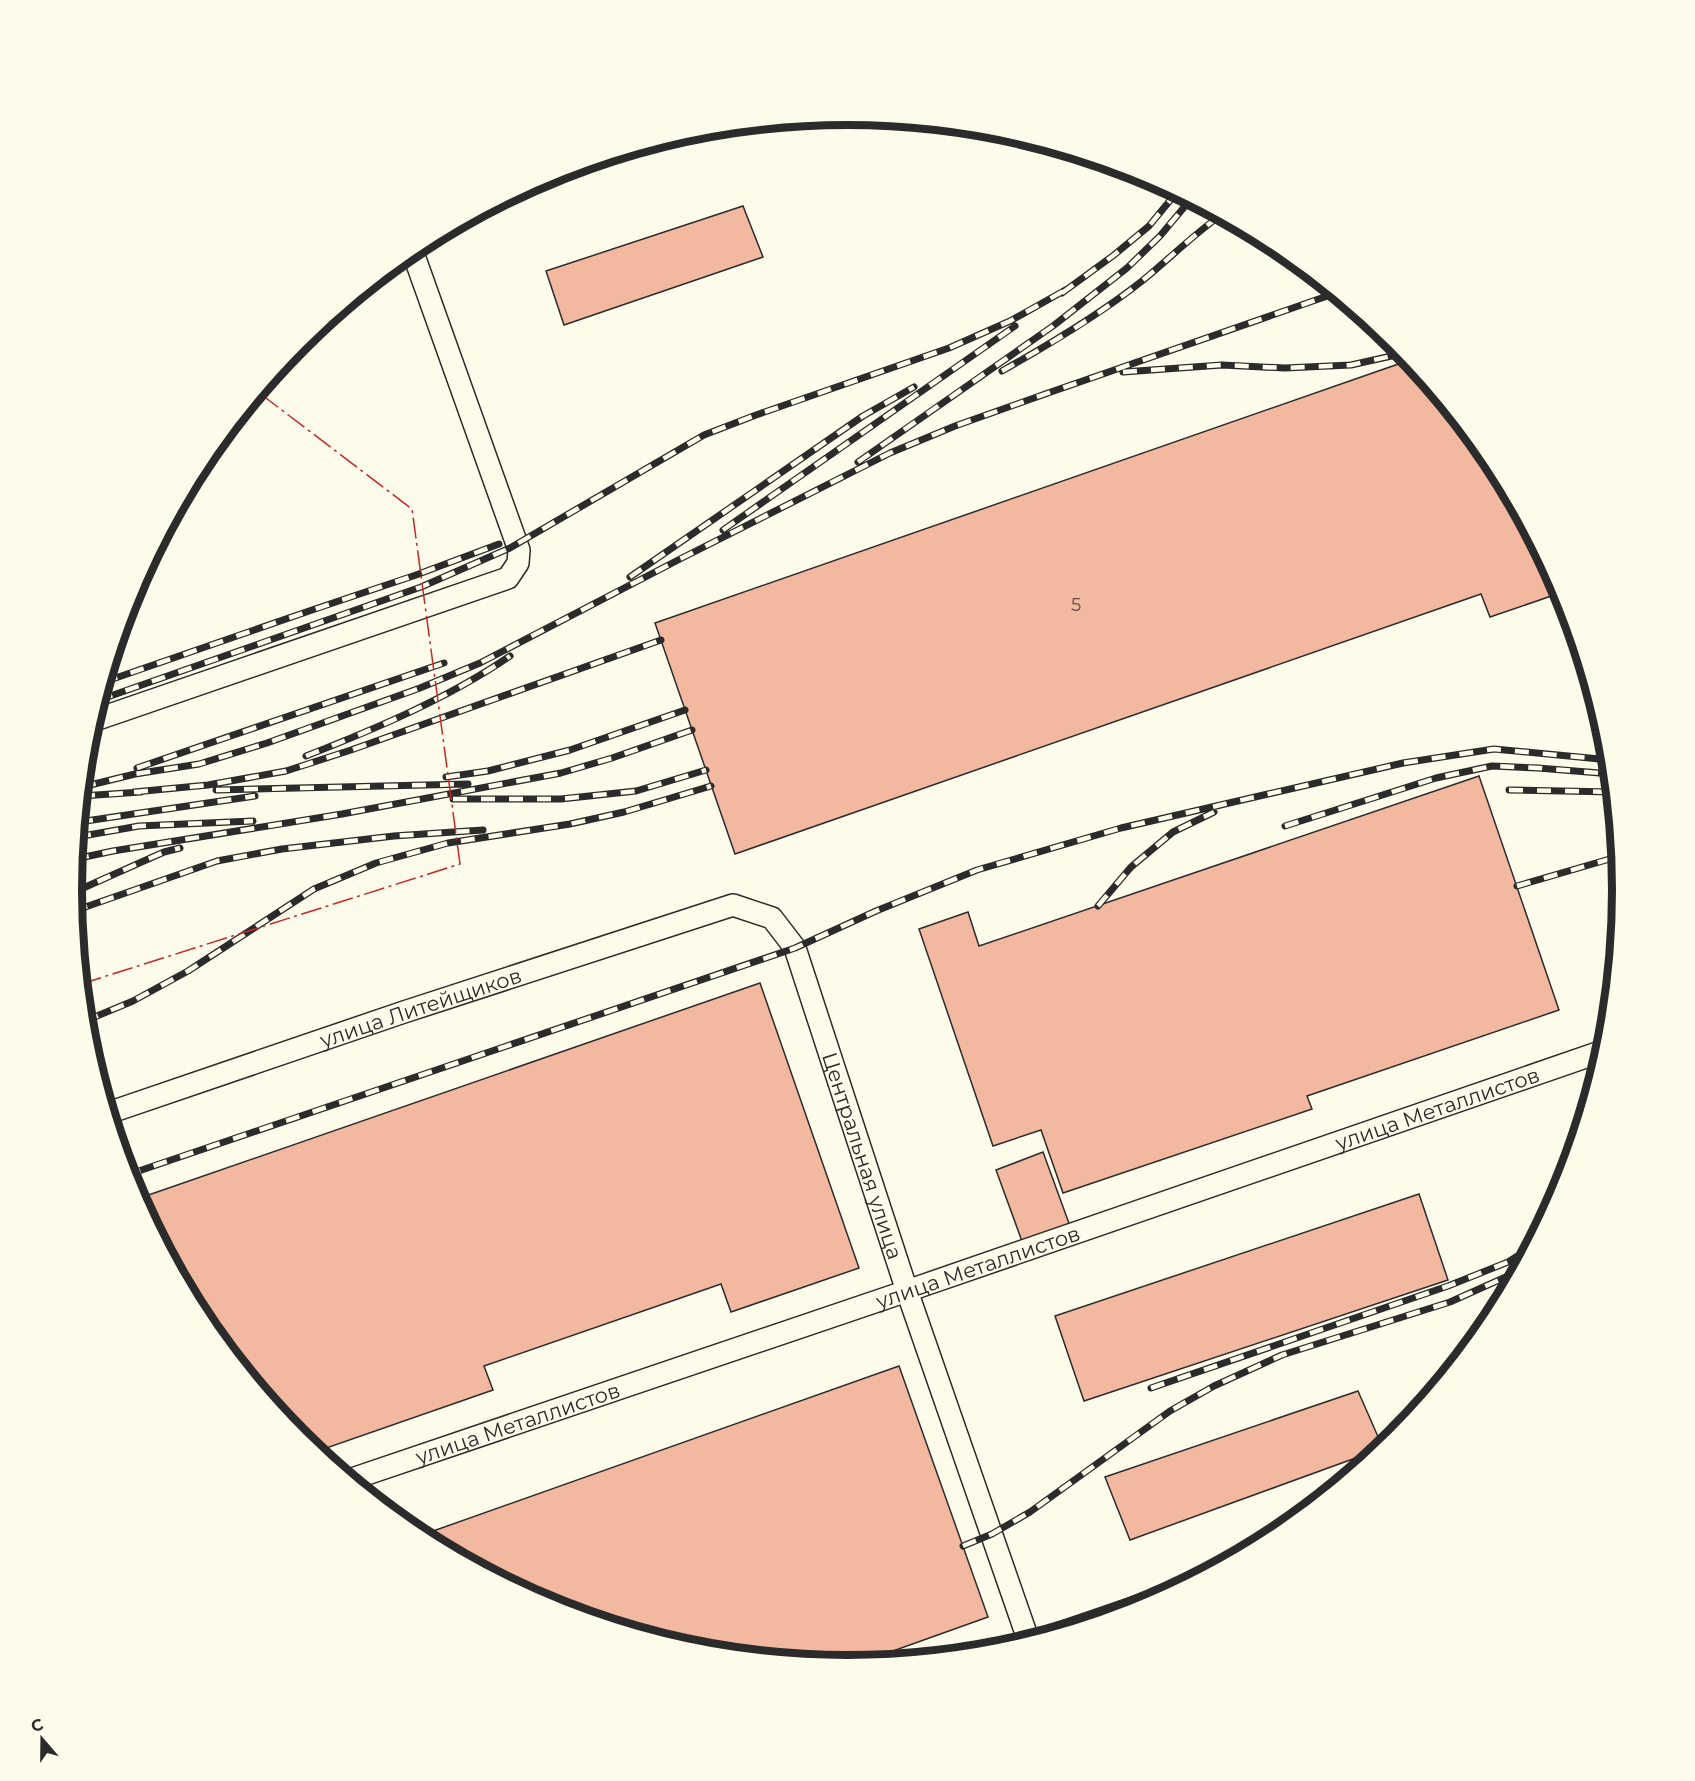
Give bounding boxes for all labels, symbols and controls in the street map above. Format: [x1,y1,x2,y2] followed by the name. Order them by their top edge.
[1071,594,1081,616] house number: 5
[316,962,525,1053] street label: улица Литейщиков
[817,1049,908,1262] street label: Центральная улица
[1331,1061,1543,1155] street label: улица Металлистов
[871,1220,1083,1314] street label: улица Металлистов
[411,1377,623,1469] street label: улица Металлистов
[12,1709,72,1769] north arrow
[28,1714,46,1736] text: С

